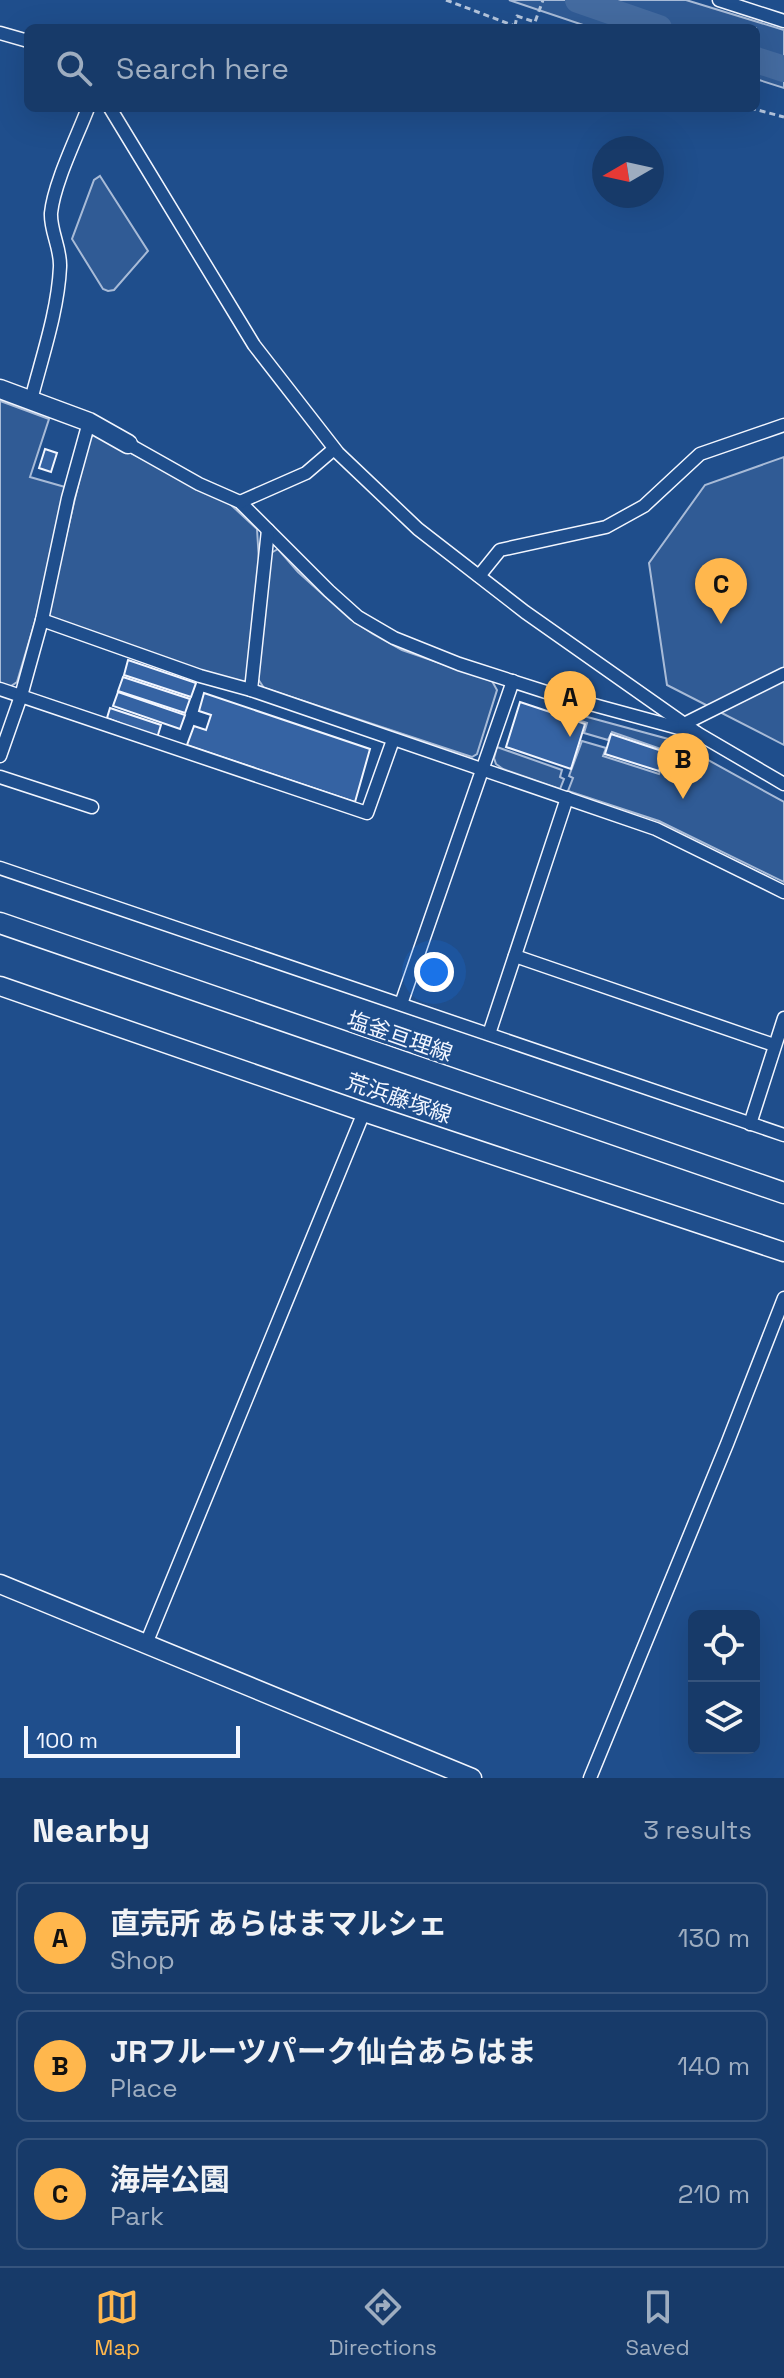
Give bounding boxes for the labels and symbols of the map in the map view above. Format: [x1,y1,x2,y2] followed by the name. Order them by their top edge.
[592,136,664,208] north arrow
[695,558,747,624] pin: C
[544,671,596,737] pin: A
[657,733,709,799] pin: B
[414,952,454,992] your location
[343,1005,457,1067] street label: 塩釜亘理線
[342,1067,456,1129] street label: 荒浜藤塚線
[24,1722,240,1758] scale bar

